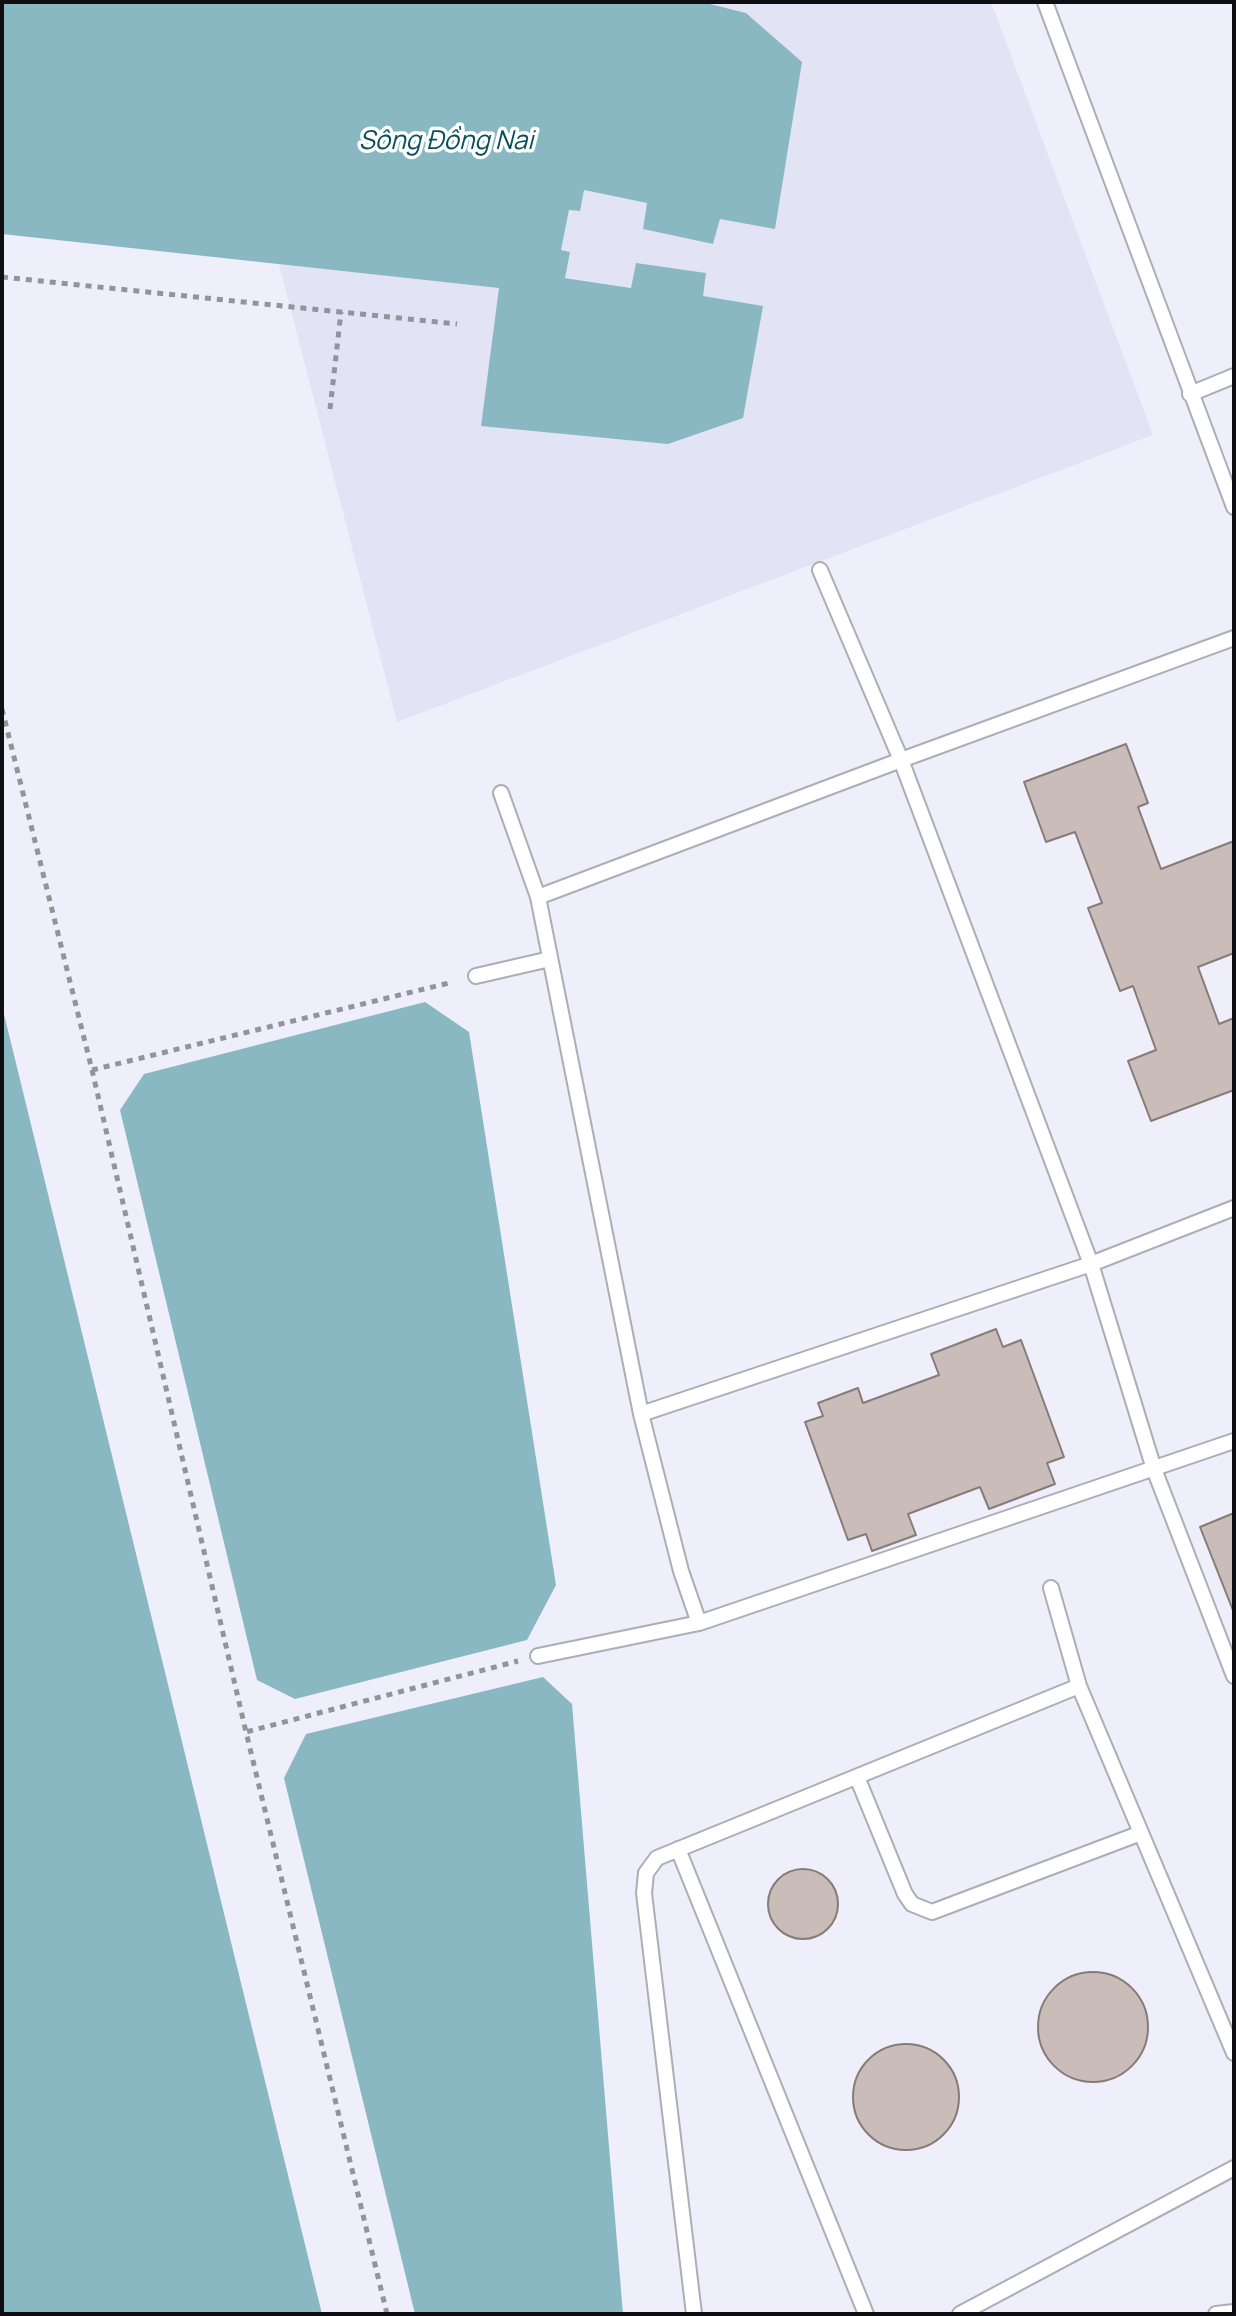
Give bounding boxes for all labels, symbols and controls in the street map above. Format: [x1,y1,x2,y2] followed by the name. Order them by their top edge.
[359,126,533,158] water label: Sông Đồng Nai

